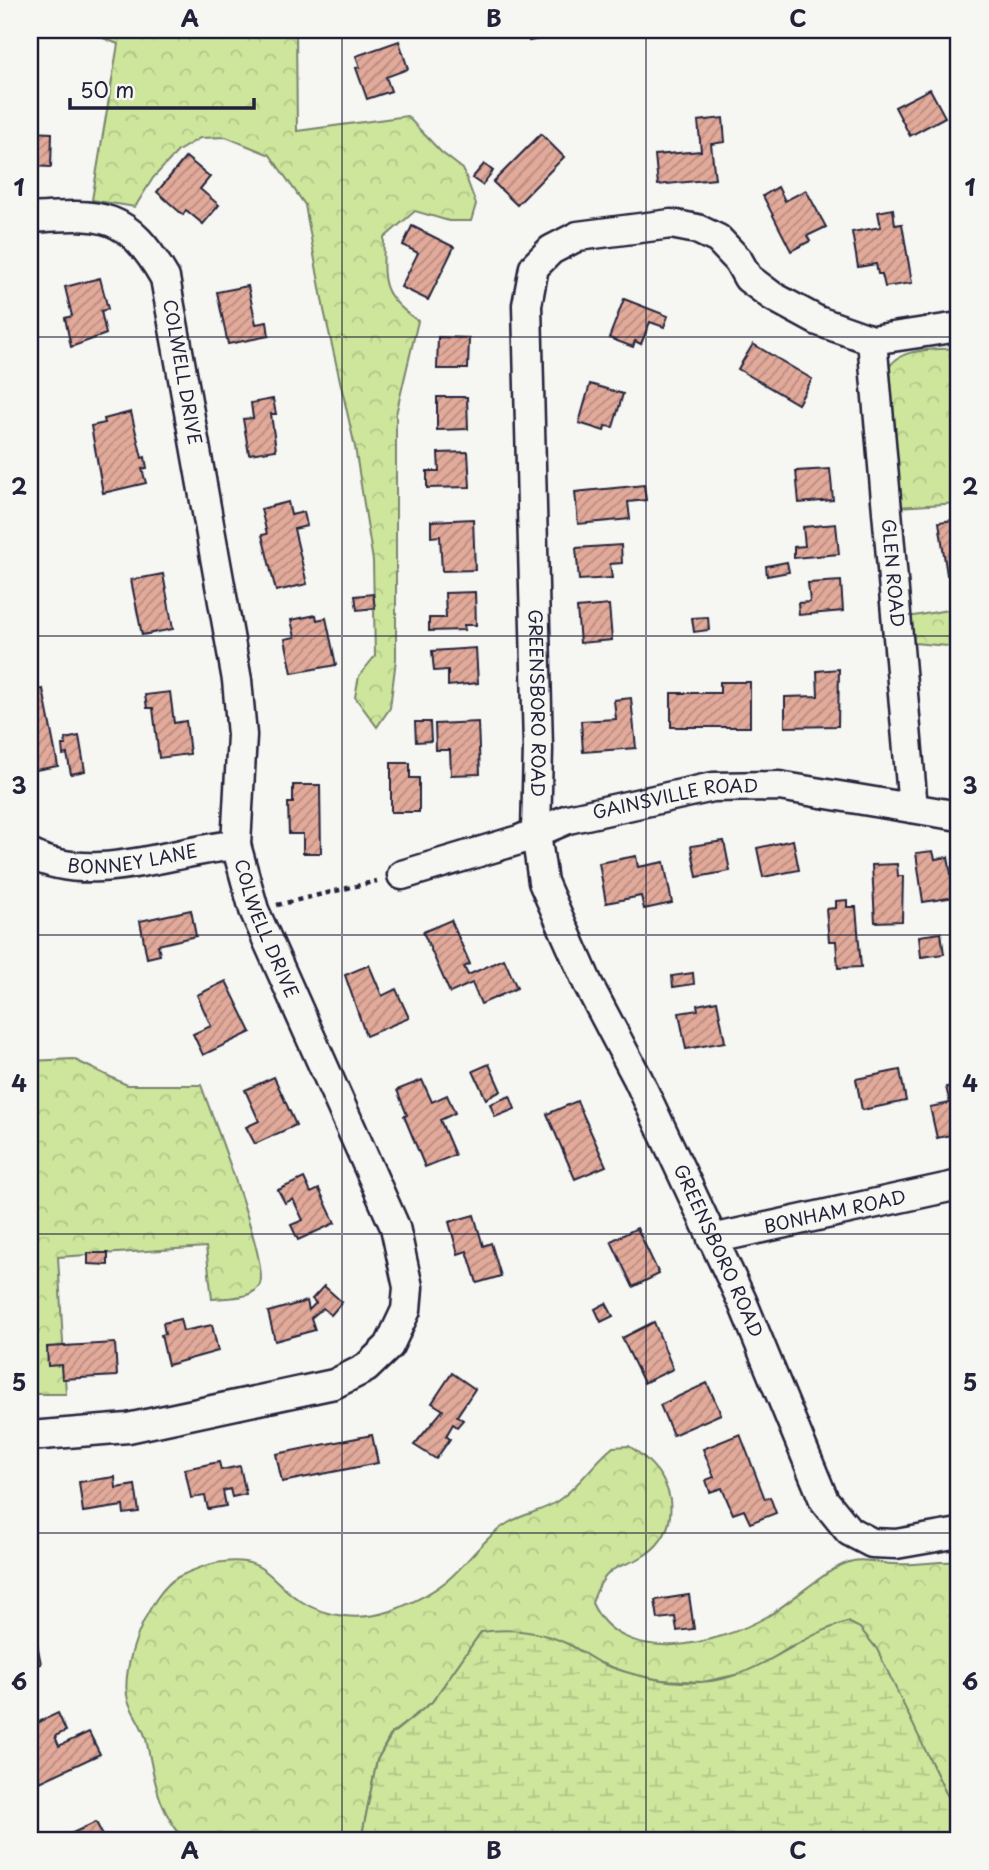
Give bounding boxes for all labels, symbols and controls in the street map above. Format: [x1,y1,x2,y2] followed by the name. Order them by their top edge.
[181,0,199,35] text: A
[486,0,502,35] text: B
[789,0,807,35] text: C
[70,66,254,110] scale bar
[80,73,134,105] text: 50 m
[14,169,25,204] text: 1
[965,169,976,204] text: 1
[157,297,210,447] street label: COLWELL DRIVE
[11,468,27,503] text: 2
[962,468,978,503] text: 2
[876,518,912,628] street label: GLEN ROAD
[523,609,553,797] street label: GREENSBORO ROAD
[11,767,27,802] text: 3
[962,767,978,802] text: 3
[590,771,758,825] street label: GAINSVILLE ROAD
[66,836,200,879] street label: BONNEY LANE
[228,856,306,1002] street label: COLWELL DRIVE
[11,1065,27,1100] text: 4
[962,1065,978,1100] text: 4
[668,1159,771,1341] street label: GREENSBORO ROAD
[761,1182,908,1239] street label: BONHAM ROAD
[12,1364,26,1399] text: 5
[963,1364,977,1399] text: 5
[11,1663,27,1698] text: 6
[962,1663,978,1698] text: 6
[181,1832,199,1867] text: A
[486,1832,502,1867] text: B
[789,1832,807,1867] text: C

